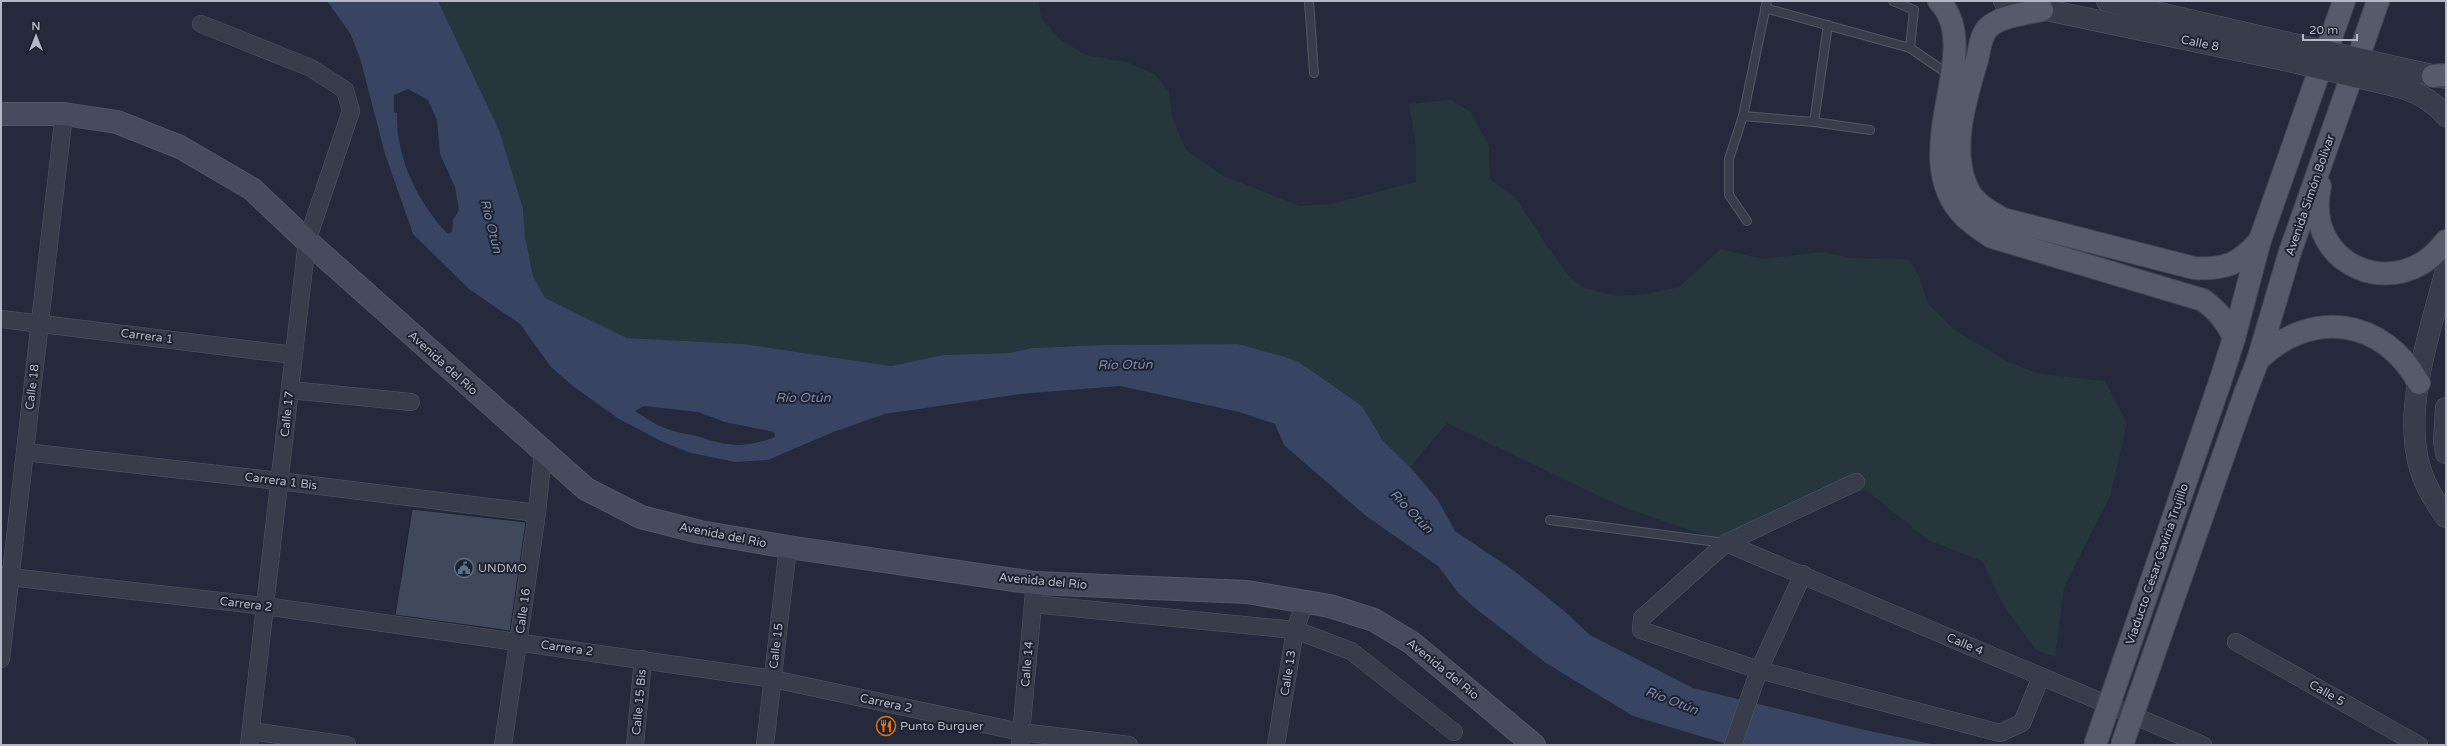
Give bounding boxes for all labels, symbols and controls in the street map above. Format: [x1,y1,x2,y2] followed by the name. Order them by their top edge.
[16,16,56,56] north arrow
[2303,16,2357,42] scale bar
[32,20,40,33] text: N
[2309,23,2338,37] text: 20 m
[2180,32,2220,54] street label: Calle 8
[2283,132,2338,258] street label: Avenida Simón Bolívar
[477,198,506,256] water label: Río Otún
[120,326,174,346] street label: Carrera 1
[405,328,481,398] street label: Avenida del Río
[1097,357,1154,373] water label: Río Otún
[22,363,42,411] street label: Calle 18
[278,390,296,438] street label: Calle 17
[775,390,832,406] water label: Río Otún
[244,470,318,492] street label: Carrera 1 Bis
[2123,482,2191,646] street label: Viaducto César Gaviria Trujillo
[1386,486,1437,538] water label: Río Otún
[678,520,768,550] street label: Avenida del Río
[453,557,475,579] public building icon: UNDMO
[478,561,527,575] place label: UNDMO
[998,570,1088,592] street label: Avenida del Río
[513,587,533,635] street label: Calle 16
[219,594,273,614] street label: Carrera 2
[766,622,786,670] street label: Calle 15
[1945,630,1986,658] street label: Calle 4
[1404,636,1482,702] street label: Avenida del Río
[540,637,594,659] street label: Carrera 2
[1018,640,1036,688] street label: Calle 14
[1277,649,1299,697] street label: Calle 13
[629,668,649,736] street label: Calle 15 Bis
[2307,677,2347,709] street label: Calle 5
[1643,684,1701,719] water label: Río Otún
[859,691,913,715] street label: Carrera 2
[875,715,897,737] restaurant icon: Punto Burguer
[900,719,984,733] place label: Punto Burguer

